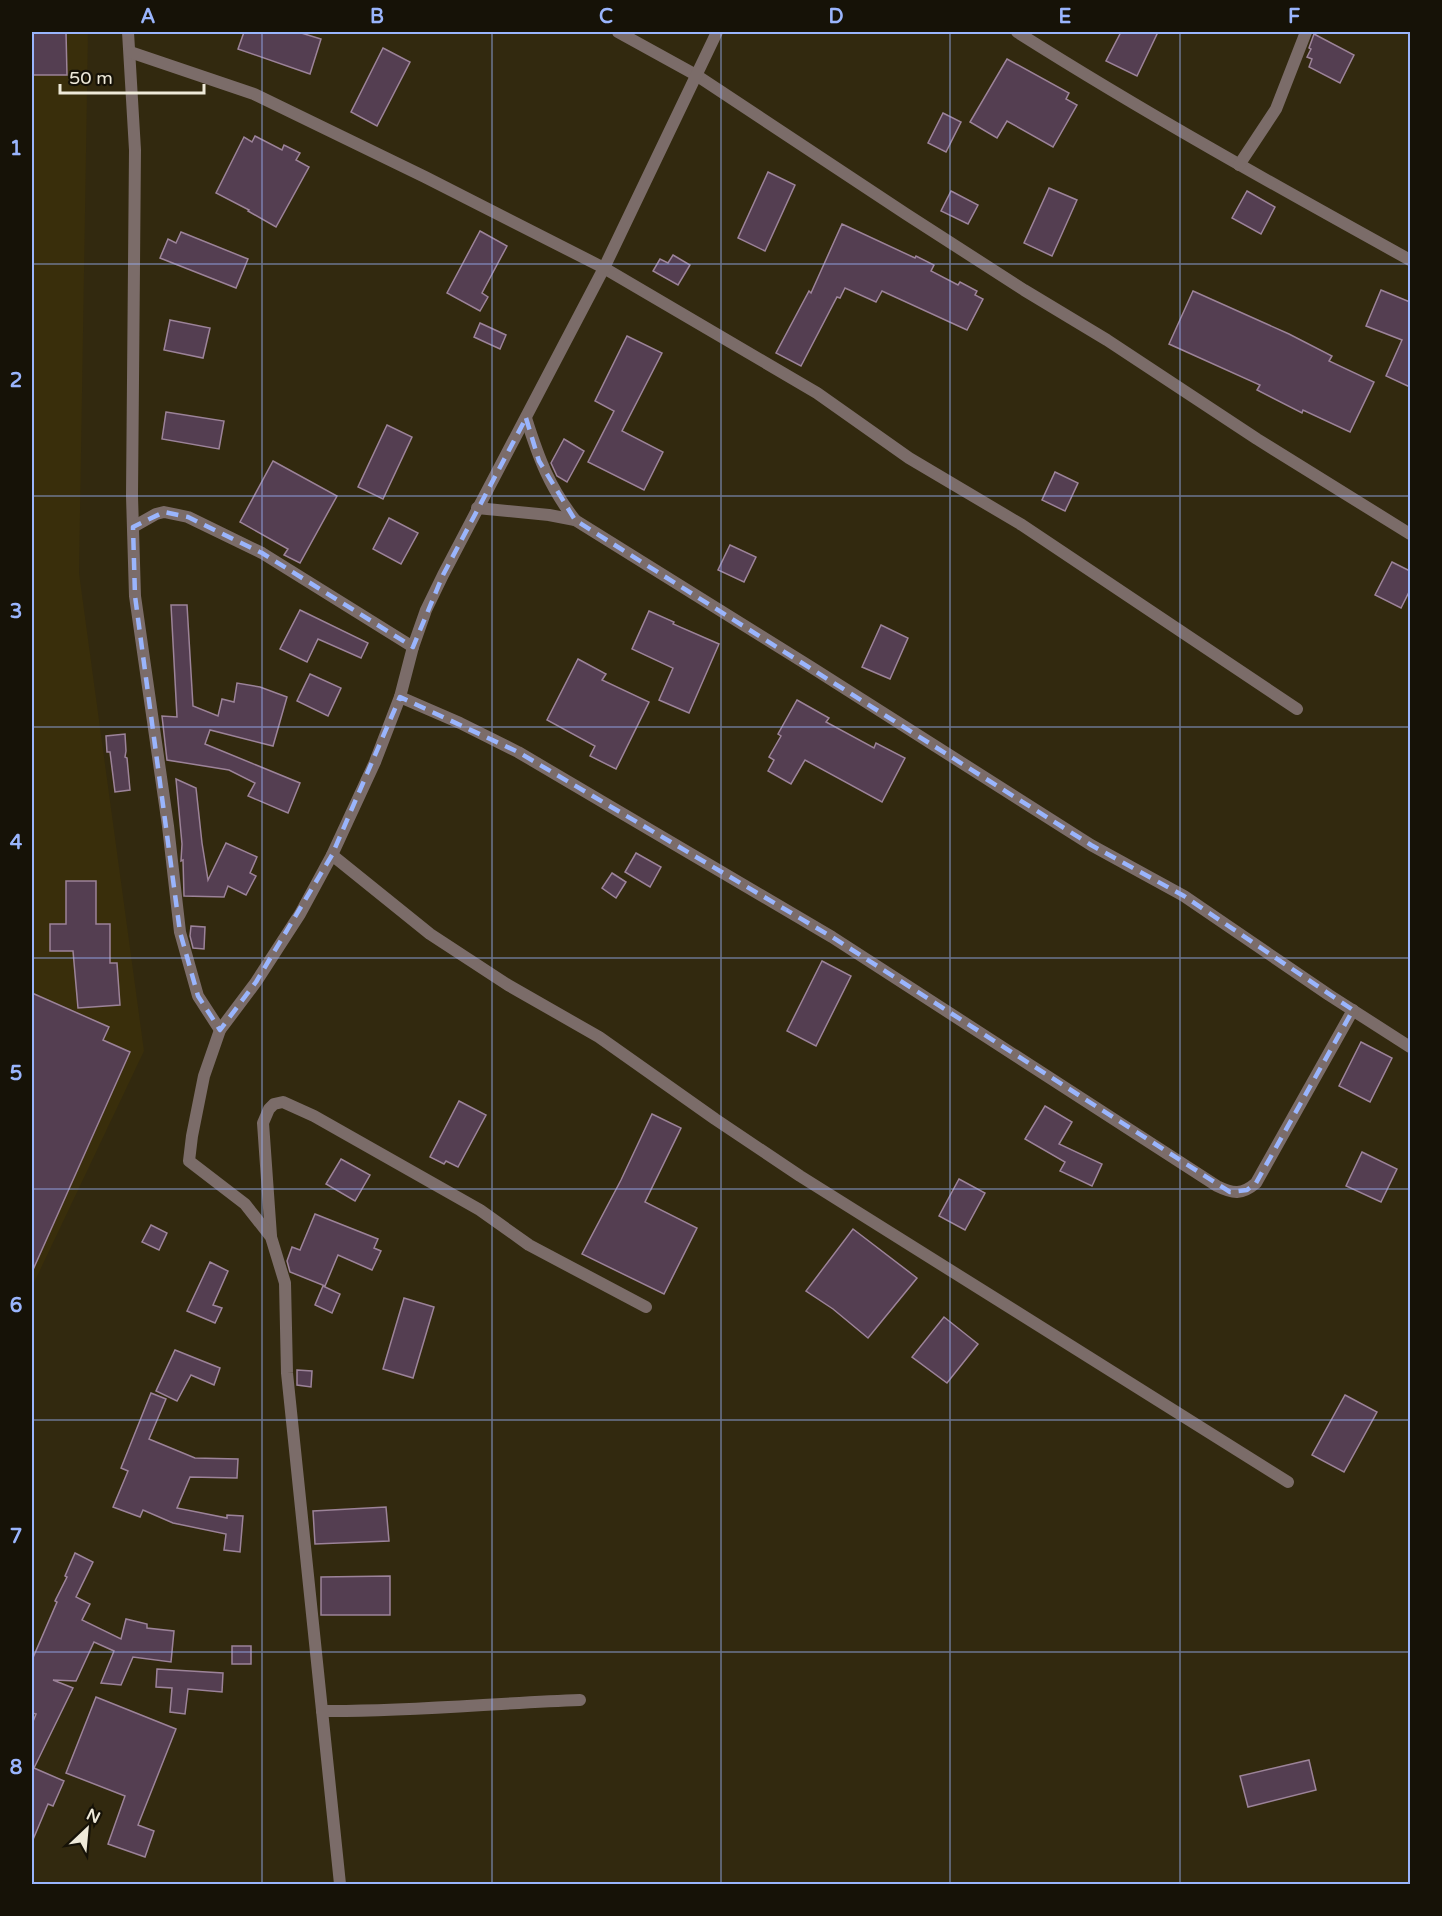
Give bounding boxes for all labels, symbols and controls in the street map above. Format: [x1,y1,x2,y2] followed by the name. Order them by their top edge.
[141,5,156,29] text: A
[370,5,384,29] text: B
[599,5,613,29] text: C
[828,5,844,29] text: D
[1059,5,1072,29] text: E
[1288,5,1300,29] text: F
[60,57,204,95] scale bar
[69,67,113,89] text: 50 m
[10,137,22,161] text: 1
[10,369,22,393] text: 2
[10,600,22,624] text: 3
[10,831,23,855] text: 4
[10,1062,22,1086] text: 5
[10,1294,22,1318] text: 6
[10,1525,22,1549] text: 7
[10,1756,22,1780] text: 8
[57,1799,117,1859] north arrow
[83,1805,103,1828] text: N

